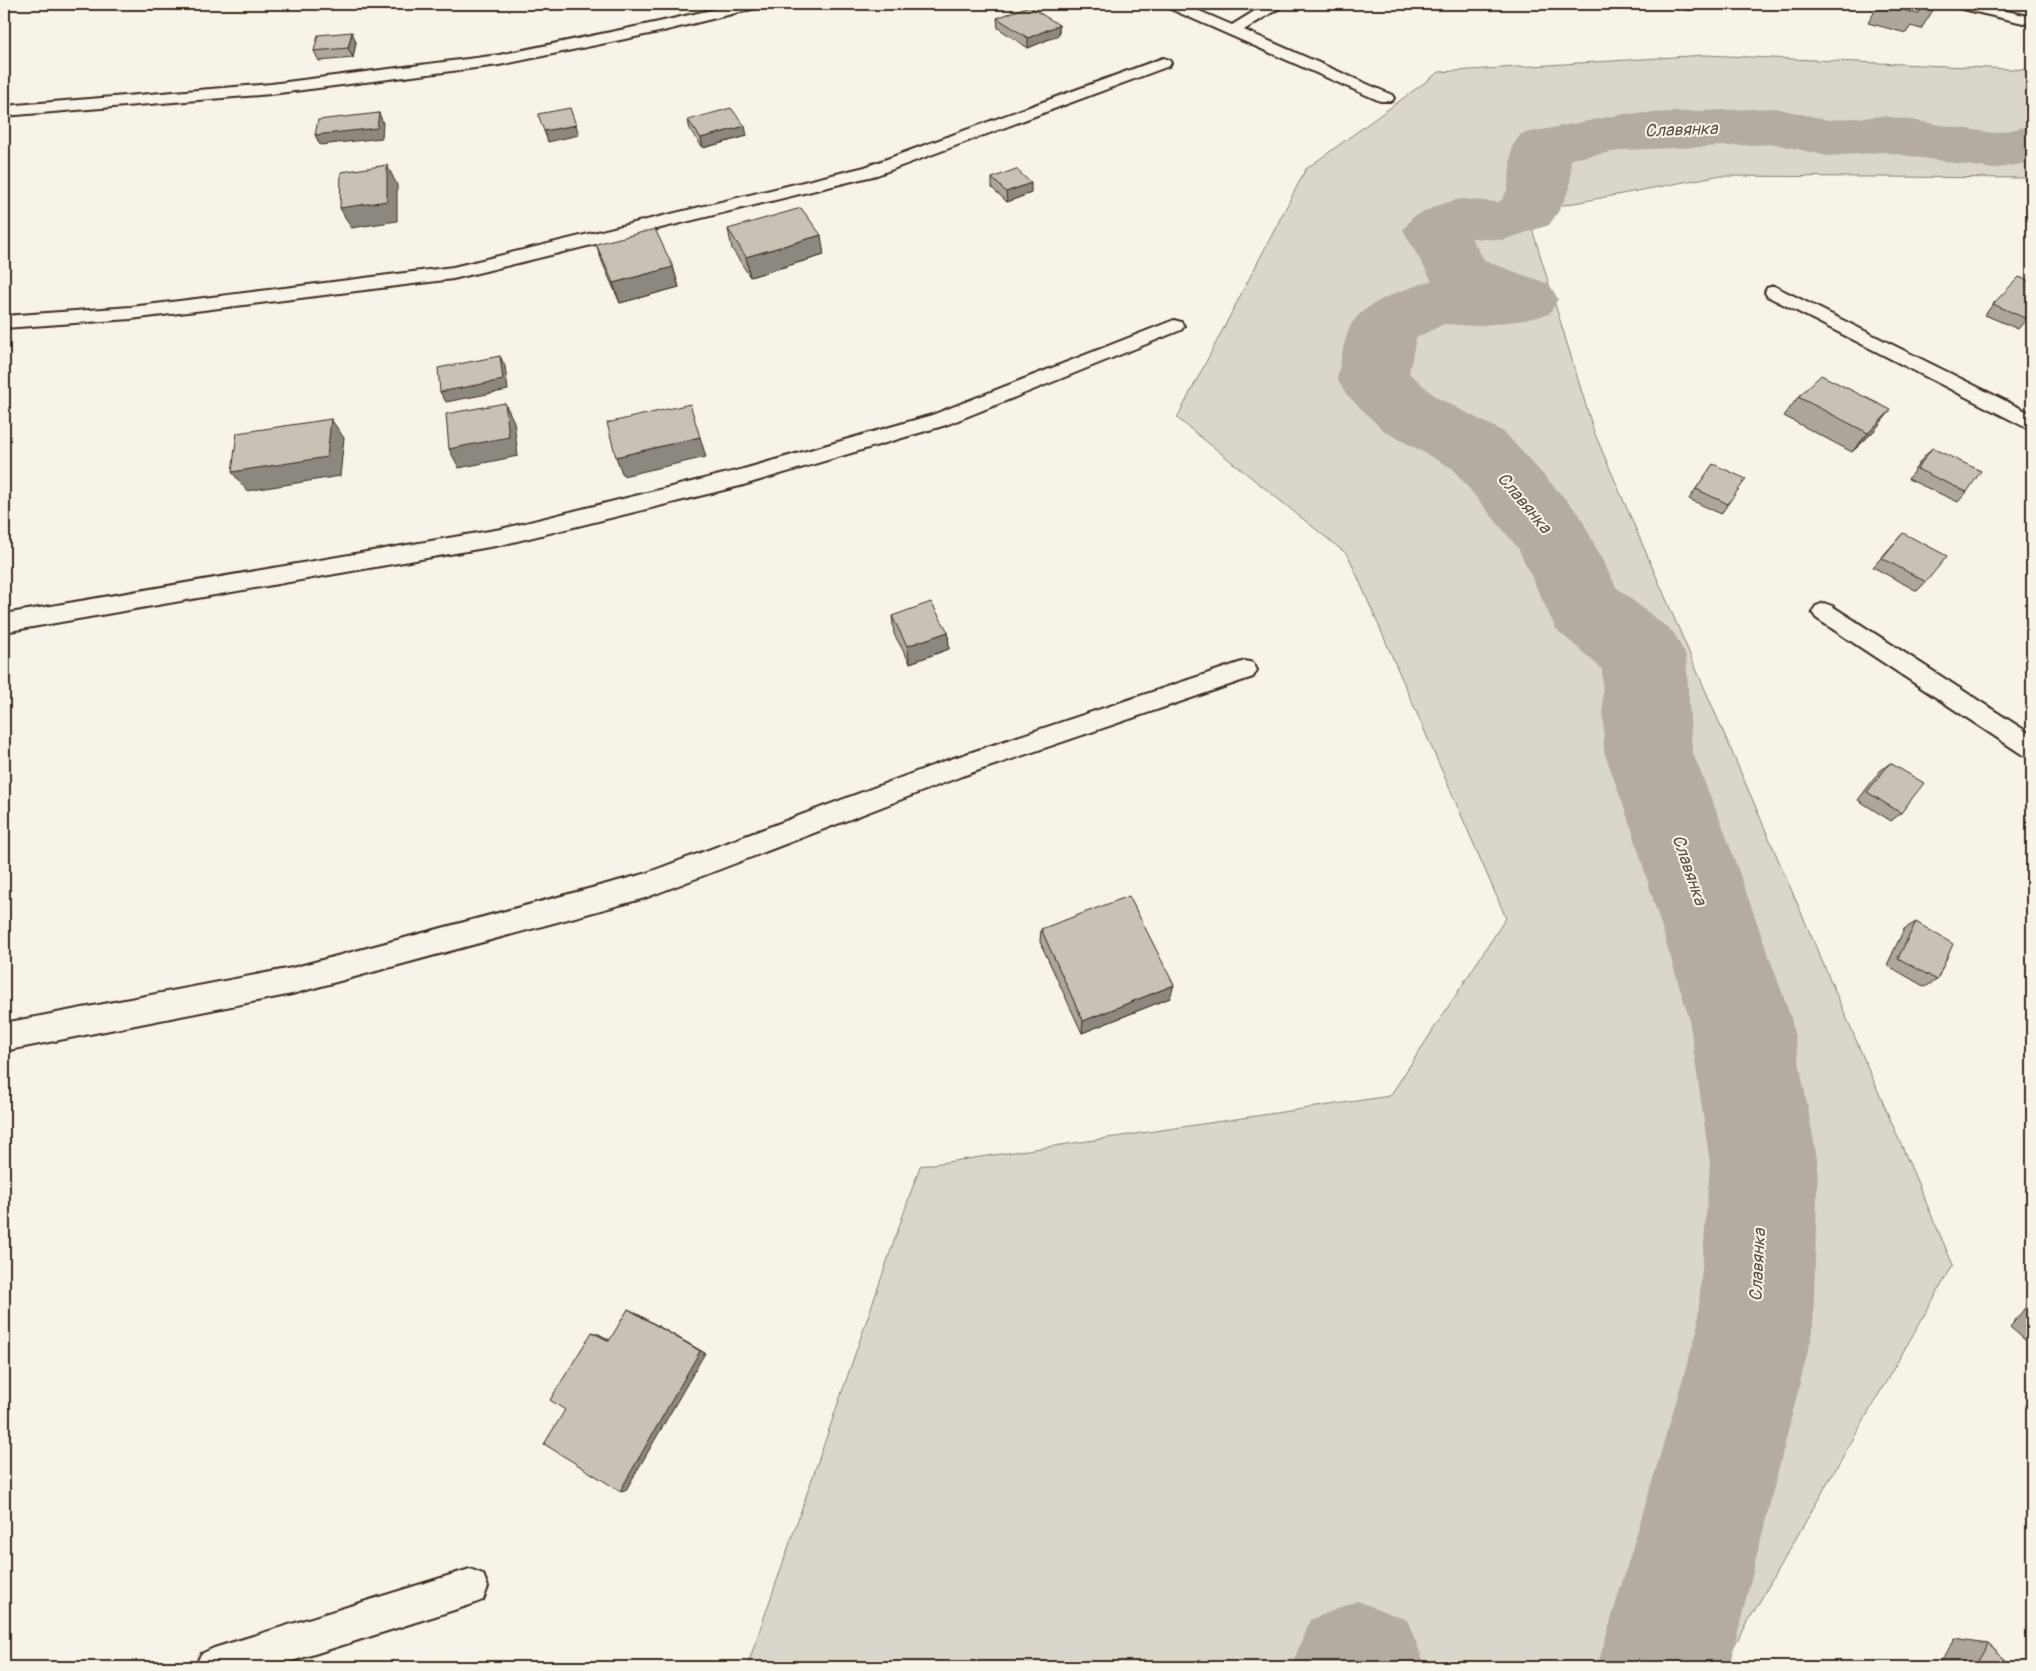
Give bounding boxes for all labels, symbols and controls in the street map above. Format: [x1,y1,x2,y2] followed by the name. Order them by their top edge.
[1644,117,1719,143] water label: Славянка
[1492,468,1557,540] water label: Славянка
[1666,832,1712,910] water label: Славянка
[1745,1226,1771,1302] water label: Славянка

